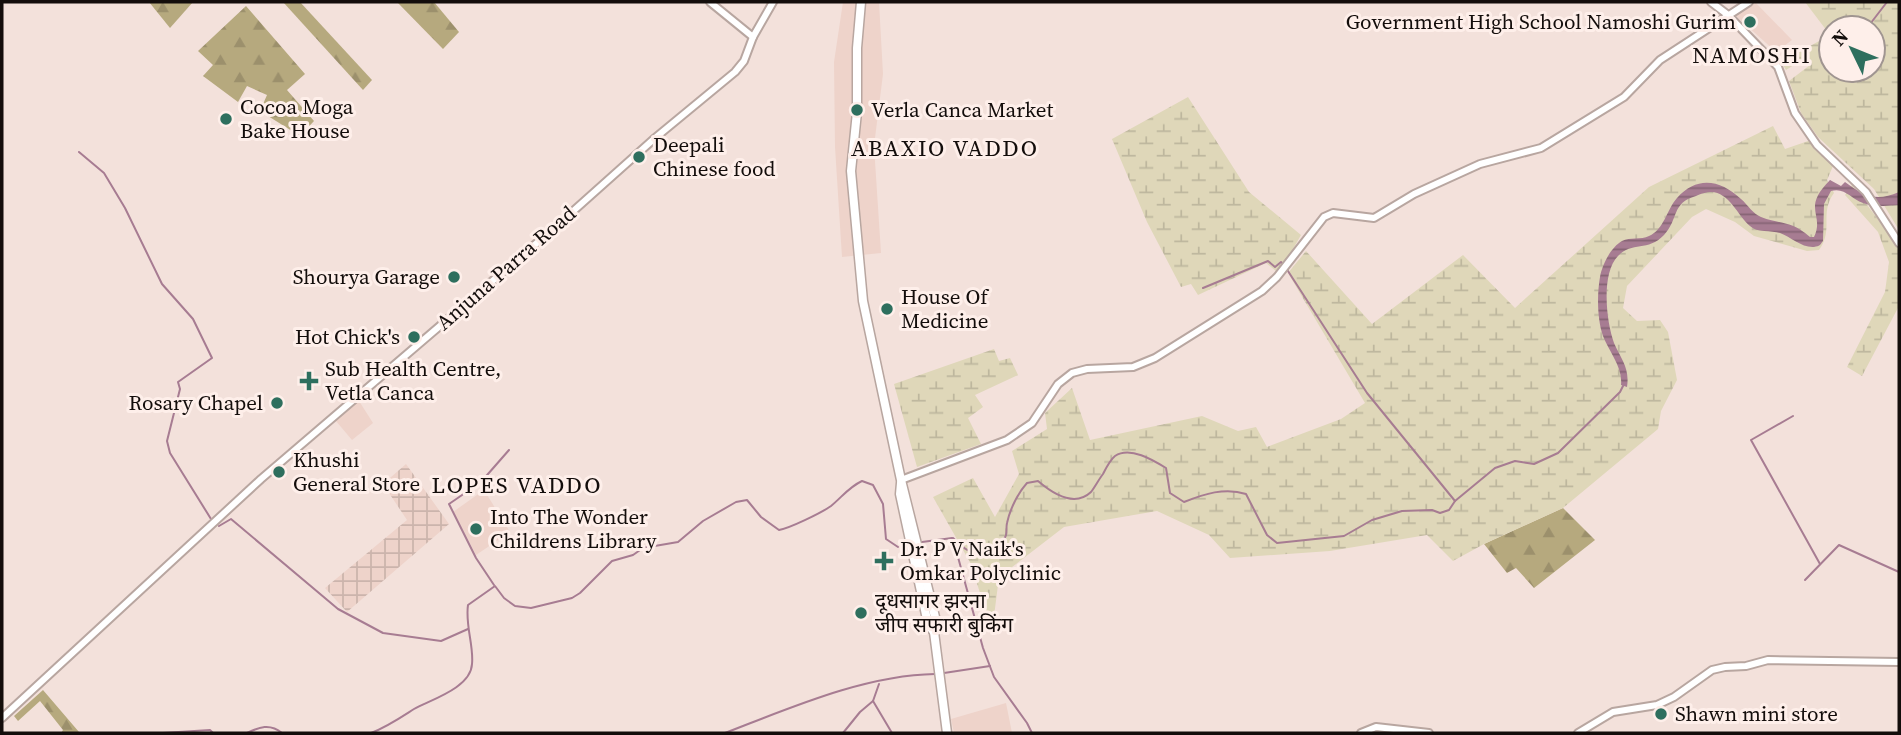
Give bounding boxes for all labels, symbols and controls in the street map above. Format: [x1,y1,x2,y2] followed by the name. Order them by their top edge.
[1346,7,1736,36] place label: Government High School Namoshi Gurim
[1742,14,1758,30] marker: Government High School Namoshi Gurim
[1817,14,1887,84] north arrow
[1825,23,1854,51] text: N
[1692,39,1812,71] district label: NAMOSHI
[240,92,354,145] place label: Cocoa Moga Bake House
[871,95,1054,124] place label: Verla Canca Market
[849,102,865,118] marker: Verla Canca Market
[218,111,234,127] marker: Cocoa Moga Bake House
[653,130,775,183] place label: Deepali Chinese food
[851,132,1039,164] district label: ABAXIO VADDO
[631,149,647,165] marker: Deepali Chinese food
[429,199,582,337] street label: Anjuna Parra Road
[293,262,440,291] place label: Shourya Garage
[446,269,462,285] marker: Shourya Garage
[901,282,989,335] place label: House Of Medicine
[879,301,895,317] marker: House Of Medicine
[295,322,400,351] place label: Hot Chick's
[406,329,422,345] marker: Hot Chick's
[325,354,501,407] place label: Sub Health Centre, Vetla Canca
[299,371,319,391] marker: Sub Health Centre, Vetla Canca
[128,388,263,417] place label: Rosary Chapel
[269,395,285,411] marker: Rosary Chapel
[293,445,420,498] place label: Khushi General Store
[271,464,287,480] marker: Khushi General Store
[432,469,602,501] district label: LOPES VADDO
[490,502,657,555] place label: Into The Wonder Childrens Library
[468,521,484,537] marker: Into The Wonder Childrens Library
[900,534,1061,587] place label: Dr. P V Naik's Omkar Polyclinic
[874,551,894,571] marker: Dr. P V Naik's Omkar Polyclinic
[875,586,1014,639] place label: दूधसागर झरना जीप सफारी बुकिंग
[853,605,869,621] marker: दूधसागर झरना जीप सफारी बुकिंग
[1675,699,1838,728] place label: Shawn mini store
[1653,706,1669,722] marker: Shawn mini store

